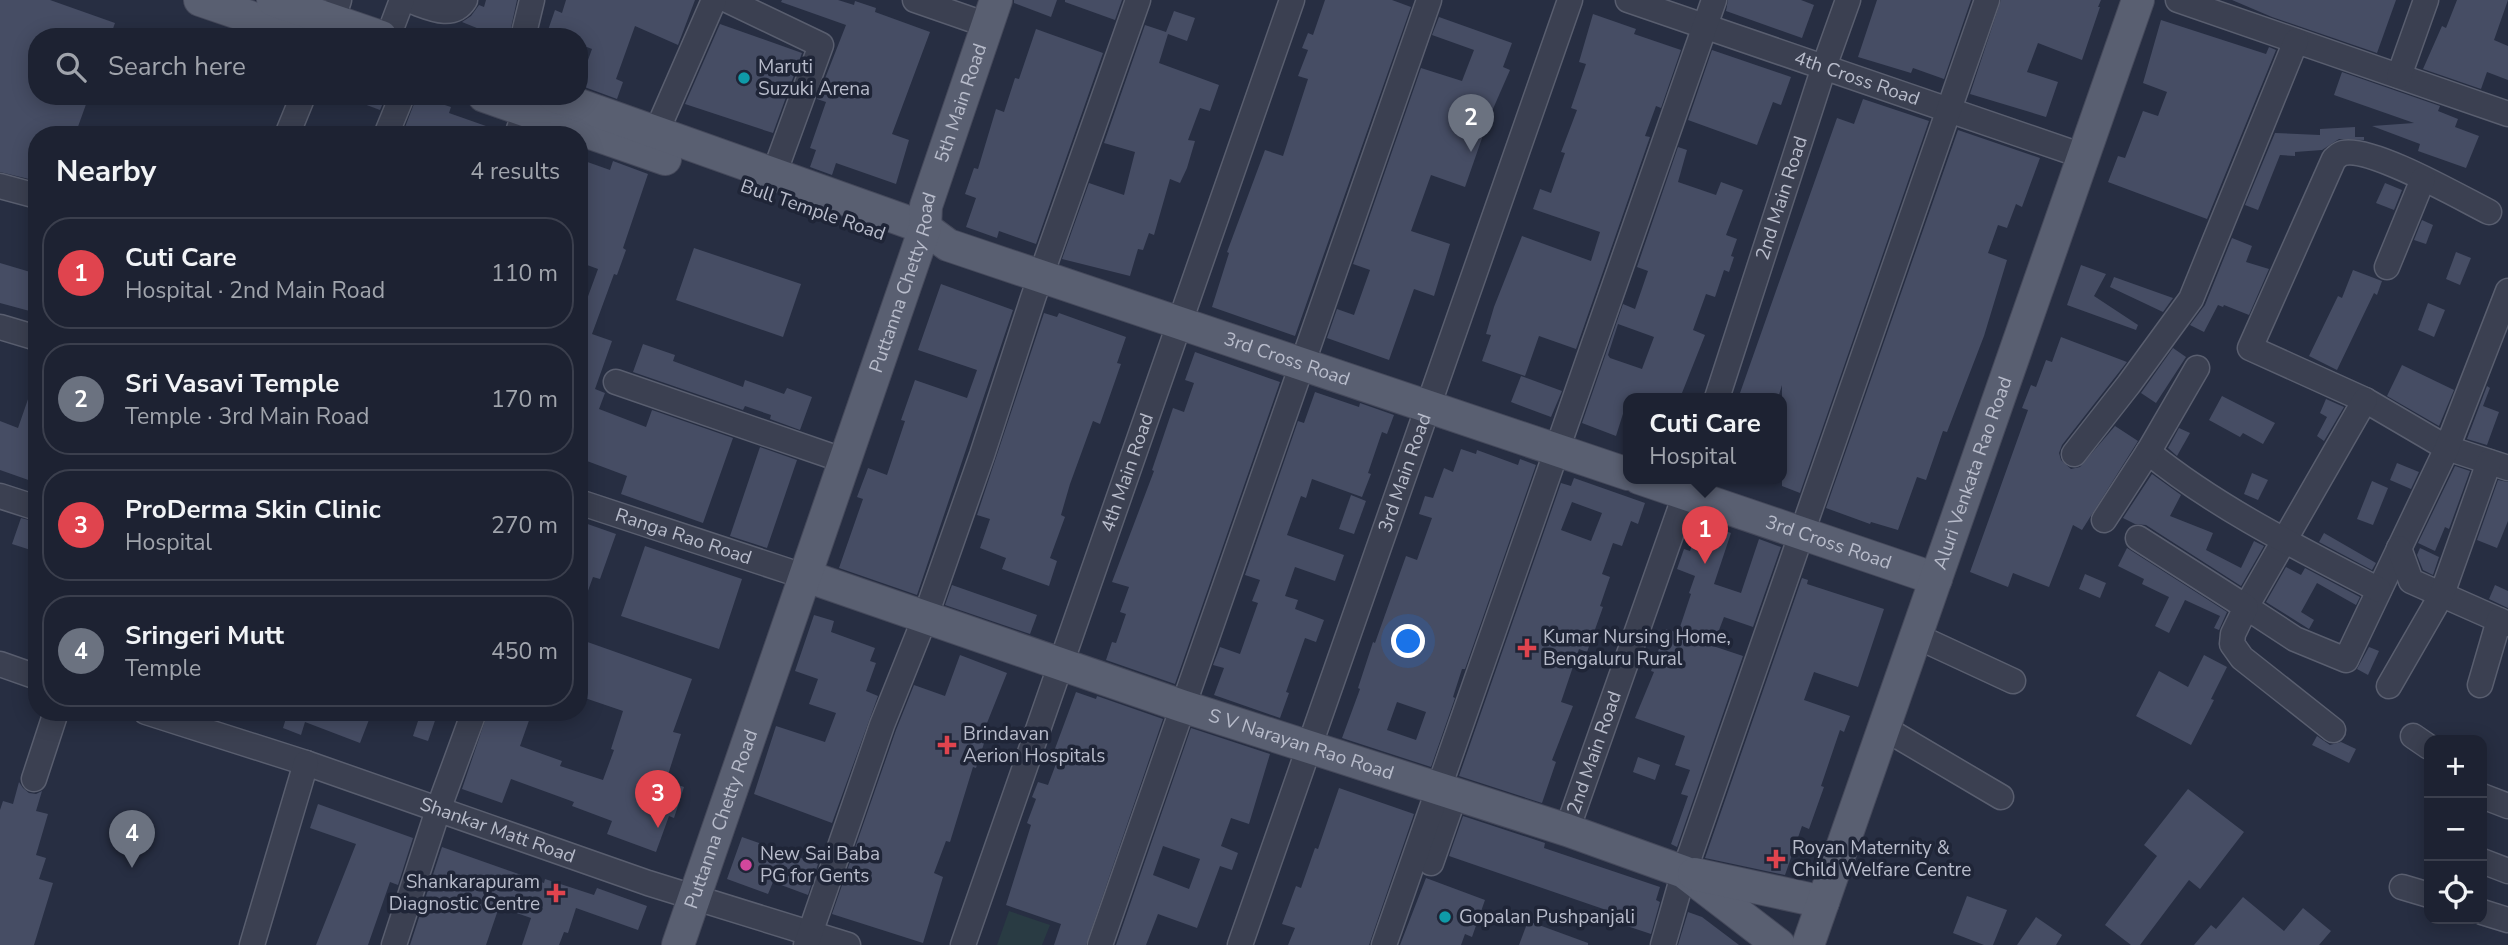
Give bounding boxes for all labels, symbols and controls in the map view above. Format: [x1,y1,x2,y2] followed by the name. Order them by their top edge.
[28,28,588,105] search box
[929,40,993,166] street label: 5th Main Road
[1791,45,1923,112] street label: 4th Cross Road
[52,48,90,86] icon: search
[108,49,246,84] text: Search here
[758,54,870,102] place label: Maruti Suzuki Arena
[736,70,752,86] marker: Maruti Suzuki Arena
[1448,94,1494,152] pin: 2
[1749,133,1814,263] street label: 2nd Main Road
[56,151,156,192] text: Nearby
[470,156,560,187] text: 4 results
[737,173,889,247] street label: Bull Temple Road
[863,189,943,376] street label: Puttanna Chetty Road
[125,240,237,275] text: Cuti Care
[74,258,88,289] text: 1
[491,258,558,289] text: 110 m
[125,275,385,306] text: Hospital · 2nd Main Road
[1220,326,1353,392] street label: 3rd Cross Road
[125,366,339,401] text: Sri Vasavi Temple
[1927,373,2019,573] street label: Aluri Venkata Rao Road
[74,384,88,415] text: 2
[491,384,558,415] text: 170 m
[1623,393,1787,484] popup
[125,401,369,432] text: Temple · 3rd Main Road
[1649,406,1761,441] text: Cuti Care
[1095,410,1160,536] street label: 4th Main Road
[1372,410,1438,536] street label: 3rd Main Road
[1649,441,1736,472] text: Hospital
[125,492,381,527] text: ProDerma Skin Clinic
[612,502,755,571] street label: Ranga Rao Road
[1682,506,1728,564] pin: 1
[1762,509,1895,576] street label: 3rd Cross Road
[74,510,88,541] text: 3
[491,510,558,541] text: 270 m
[125,527,212,558] text: Hospital
[125,618,284,653] text: Sringeri Mutt
[1391,624,1425,658] your location
[1543,624,1731,672] place label: Kumar Nursing Home, Bengaluru Rural
[74,636,88,667] text: 4
[491,636,558,667] text: 450 m
[1517,638,1537,658] marker: Kumar Nursing Home, Bengaluru Rural
[125,653,201,684] text: Temple
[1561,688,1628,818] street label: 2nd Main Road
[1205,702,1397,786] street label: S V Narayan Rao Road
[963,721,1105,769] place label: Brindavan Aerion Hospitals
[678,726,764,912] street label: Puttanna Chetty Road
[937,735,957,755] marker: Brindavan Aerion Hospitals
[2424,735,2487,924] map controls
[2424,735,2487,798] button: +
[635,770,681,828] pin: 3
[416,791,579,869] street label: Shankar Matt Road
[2424,798,2487,861] button: −
[109,810,155,868] pin: 4
[1792,835,1971,883] place label: Royan Maternity & Child Welfare Centre
[760,841,880,889] place label: New Sai Baba PG for Gents
[1766,849,1786,869] marker: Royan Maternity & Child Welfare Centre
[738,857,754,873] marker: New Sai Baba PG for Gents
[2424,861,2487,924] button: locate
[389,869,540,917] place label: Shankarapuram Diagnostic Centre
[546,883,566,903] marker: Shankarapuram Diagnostic Centre
[1459,904,1635,930] place label: Gopalan Pushpanjali
[1437,909,1453,925] marker: Gopalan Pushpanjali

